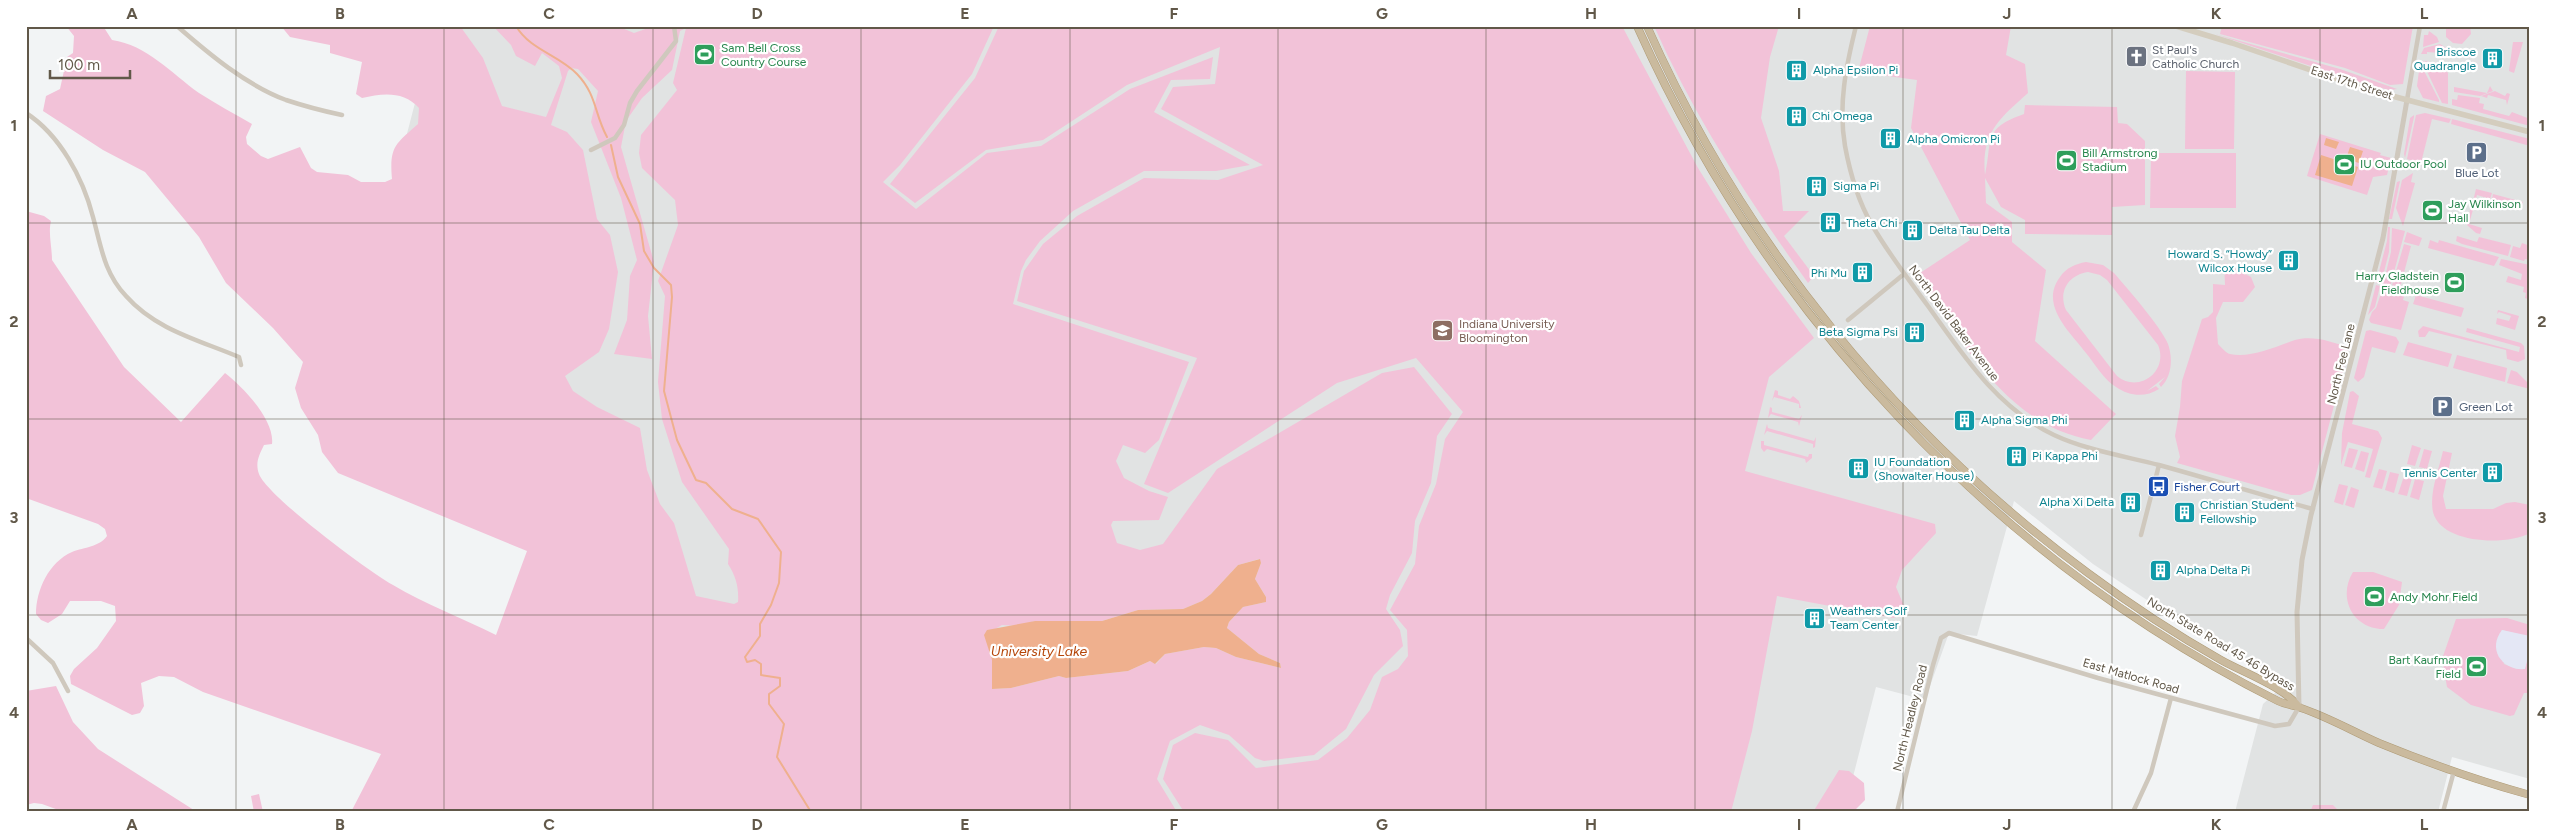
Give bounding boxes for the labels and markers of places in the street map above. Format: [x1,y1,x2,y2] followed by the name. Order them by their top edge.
[721,41,807,69] place label: Sam Bell Cross Country Course
[693,43,717,67] sports icon: Sam Bell Cross Country Course
[2152,43,2239,71] place label: St Paul's Catholic Church
[2124,45,2148,69] church icon: St Paul's Catholic Church
[2414,45,2476,73] place label: Briscoe Quadrangle
[2480,47,2504,71] building icon: Briscoe Quadrangle
[1785,58,1809,82] building icon: Alpha Epsilon Pi
[1813,63,1898,77] place label: Alpha Epsilon Pi
[1784,104,1808,128] building icon: Chi Omega
[1812,109,1872,123] place label: Chi Omega
[1879,127,1903,151] building icon: Alpha Omicron Pi
[1907,132,2000,146] place label: Alpha Omicron Pi
[2465,140,2489,164] parking icon: Blue Lot
[2082,146,2158,174] place label: Bill Armstrong Stadium
[2054,148,2078,172] sports icon: Bill Armstrong Stadium
[2332,152,2356,176] sports icon: IU Outdoor Pool
[2360,157,2447,171] place label: IU Outdoor Pool
[2455,166,2499,180] place label: Blue Lot
[1805,174,1829,198] building icon: Sigma Pi
[1833,179,1879,193] place label: Sigma Pi
[2448,197,2521,225] place label: Jay Wilkinson Hall
[2420,199,2444,223] sports icon: Jay Wilkinson Hall
[1818,211,1842,235] building icon: Theta Chi
[1846,216,1898,230] place label: Theta Chi
[1901,218,1925,242] building icon: Delta Tau Delta
[1929,223,2010,237] place label: Delta Tau Delta
[2168,247,2272,275] place label: Howard S. “Howdy” Wilcox House
[2276,249,2300,273] building icon: Howard S. “Howdy” Wilcox House
[1851,261,1875,285] building icon: Phi Mu
[1811,266,1847,280] place label: Phi Mu
[2355,269,2439,297] place label: Harry Gladstein Fieldhouse
[2443,271,2467,295] sports icon: Harry Gladstein Fieldhouse
[1459,317,1555,345] place label: Indiana University Bloomington
[1431,319,1455,343] school or university icon: Indiana University Bloomington
[1902,320,1926,344] building icon: Beta Sigma Psi
[1819,325,1898,339] place label: Beta Sigma Psi
[2431,395,2455,419] parking icon: Green Lot
[2459,400,2513,414] place label: Green Lot
[1953,408,1977,432] building icon: Alpha Sigma Phi
[1981,413,2068,427] place label: Alpha Sigma Phi
[2004,444,2028,468] building icon: Pi Kappa Phi
[2032,449,2098,463] place label: Pi Kappa Phi
[1874,455,1974,483] place label: IU Foundation (Showalter House)
[1846,457,1870,481] building icon: IU Foundation (Showalter House)
[2481,461,2505,485] building icon: Tennis Center
[2403,466,2477,480] place label: Tennis Center
[2146,475,2170,499] bus stop icon: Fisher Court
[2174,480,2241,494] place label: Fisher Court
[2118,490,2142,514] building icon: Alpha Xi Delta
[2039,495,2114,509] place label: Alpha Xi Delta
[2200,498,2295,526] place label: Christian Student Fellowship
[2172,500,2196,524] building icon: Christian Student Fellowship
[2148,558,2172,582] building icon: Alpha Delta Pi
[2176,563,2250,577] place label: Alpha Delta Pi
[2362,585,2386,609] sports icon: Andy Mohr Field
[2390,590,2477,604] place label: Andy Mohr Field
[1830,604,1908,632] place label: Weathers Golf Team Center
[1802,606,1826,630] building icon: Weathers Golf Team Center
[2388,653,2461,681] place label: Bart Kaufman Field
[2465,655,2489,679] sports icon: Bart Kaufman Field

